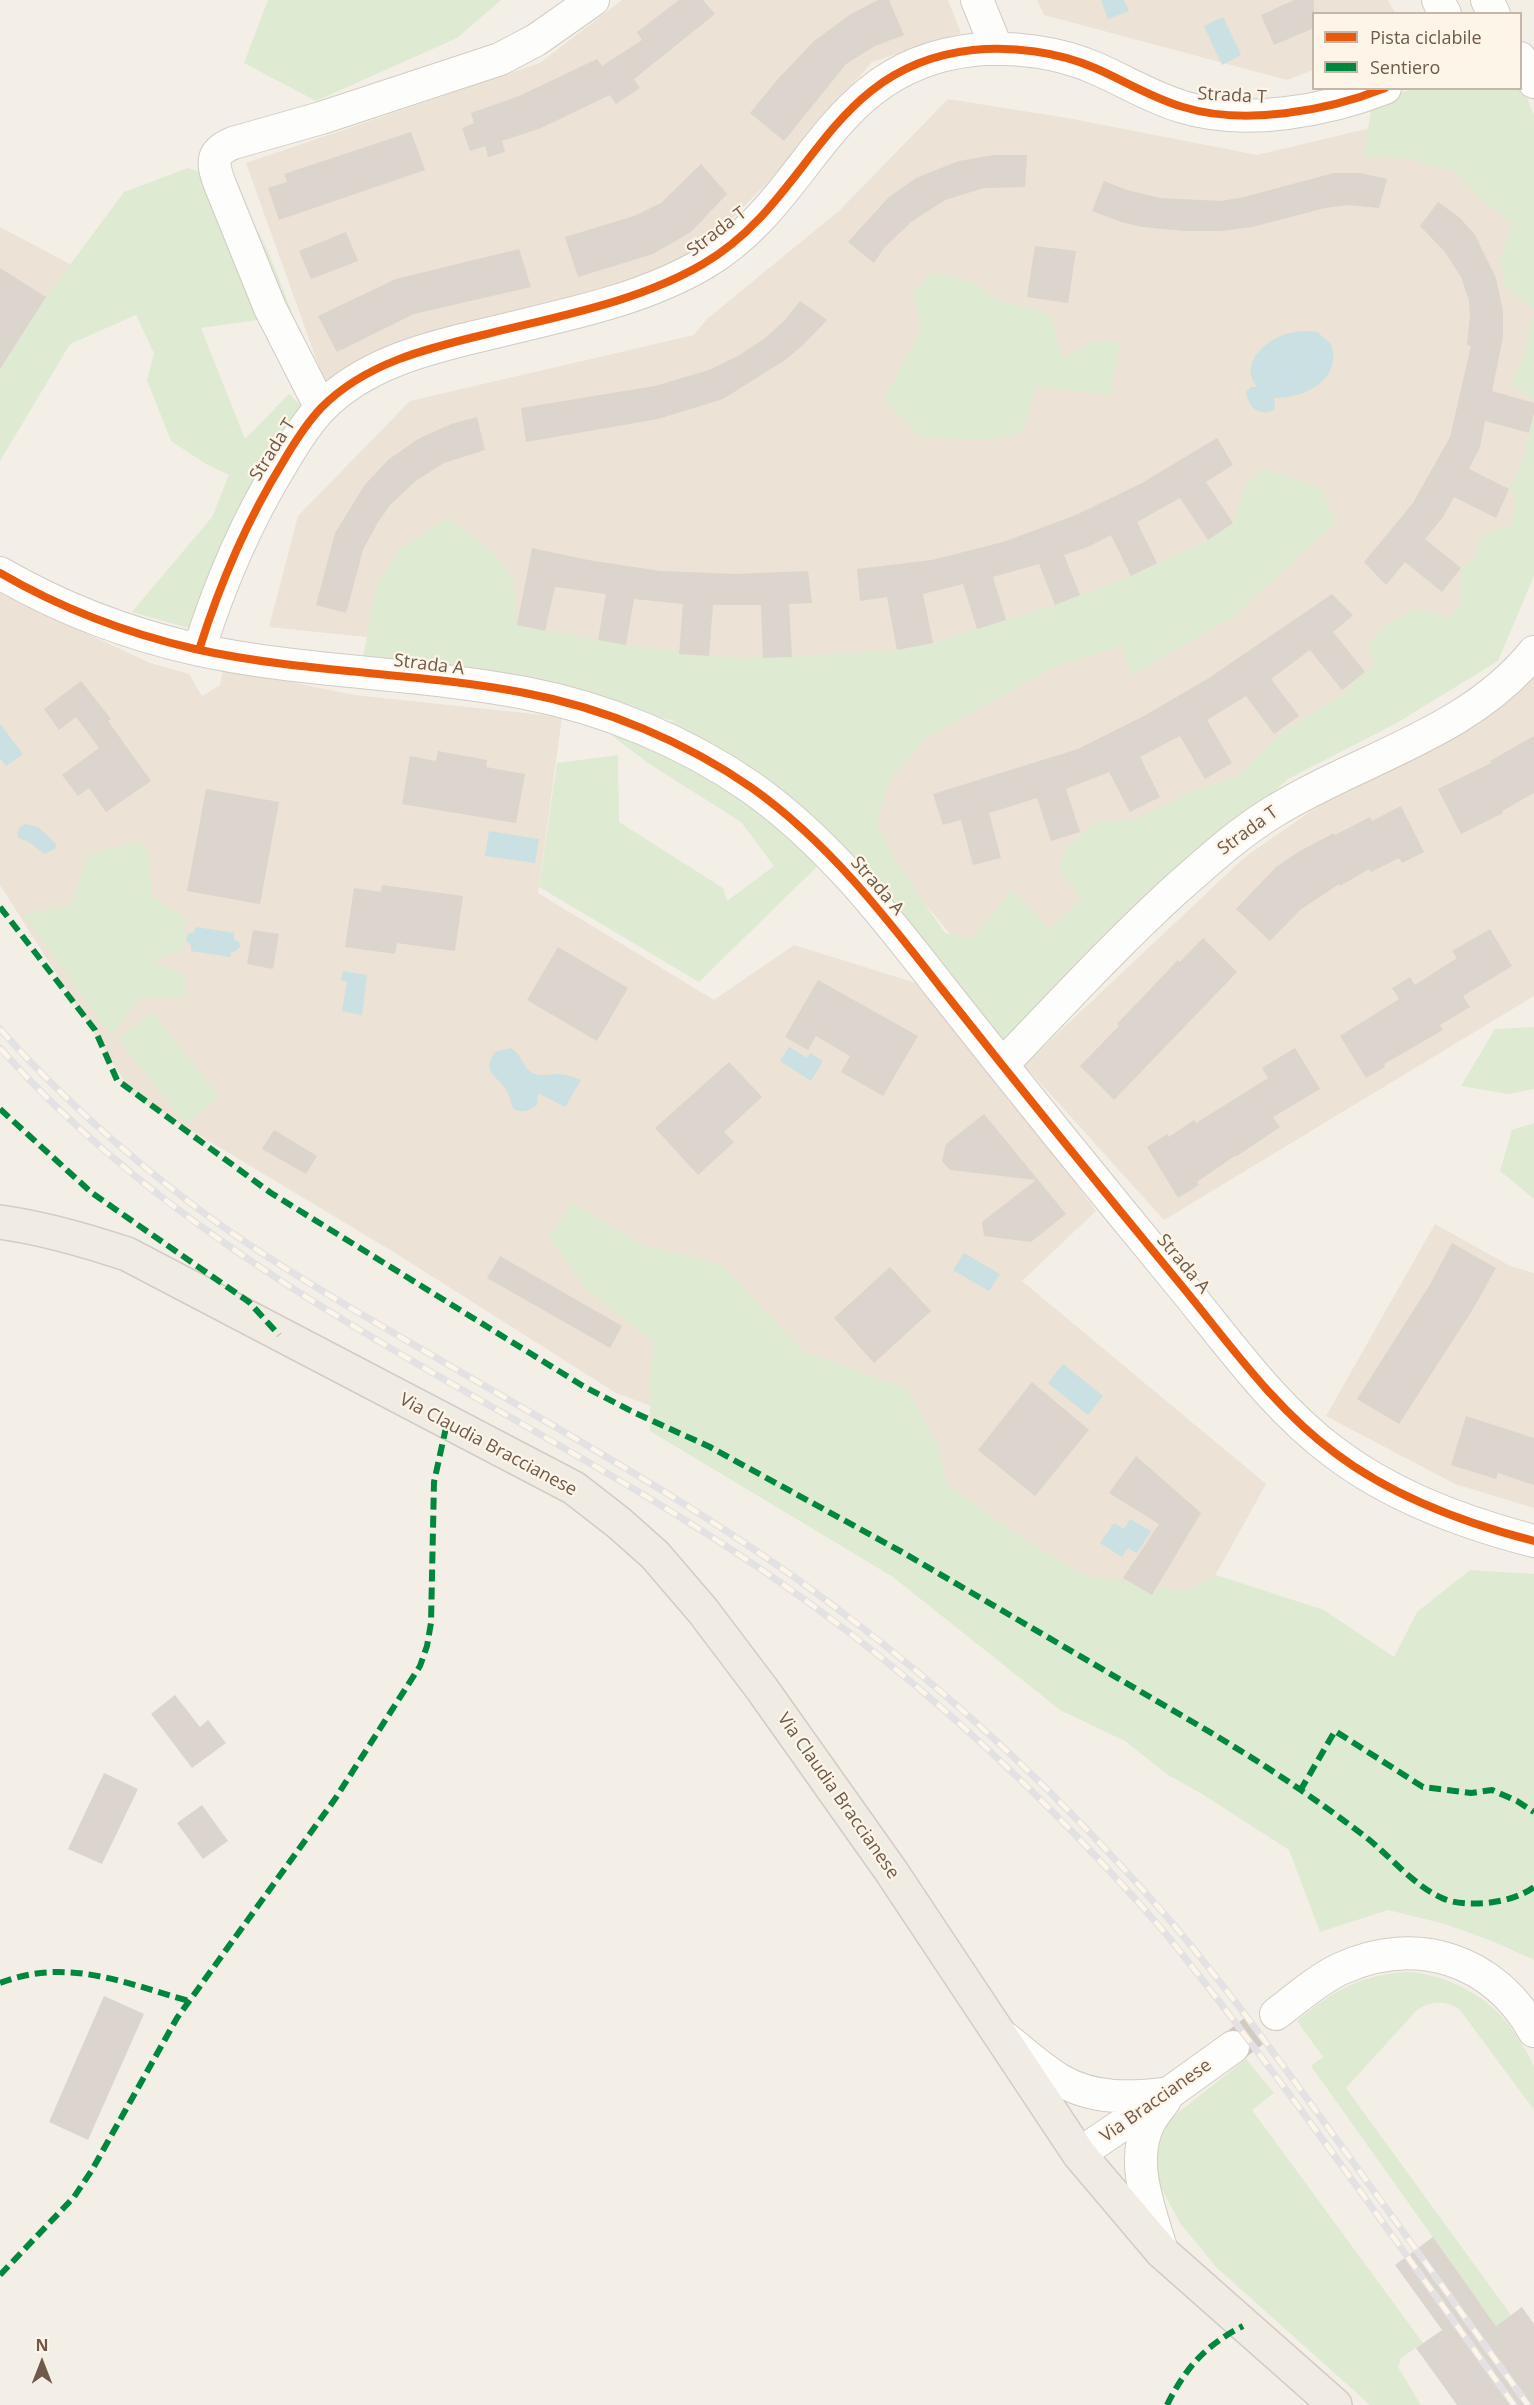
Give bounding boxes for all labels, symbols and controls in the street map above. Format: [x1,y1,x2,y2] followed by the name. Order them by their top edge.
[1312,12,1522,90] legend
[1370,25,1482,49] text: Pista ciclabile
[1370,55,1440,79] text: Sentiero
[1197,83,1267,109] street label: Strada T
[683,203,751,261] street label: Strada T
[245,415,301,485] street label: Strada T
[393,650,465,680] street label: Strada A
[1214,802,1282,860] street label: Strada T
[846,852,908,920] street label: Strada A
[1152,1230,1214,1298] street label: Strada A
[396,1389,580,1501] street label: Via Claudia Braccianese
[772,1709,904,1883] street label: Via Claudia Braccianese
[1096,2055,1216,2147] street label: Via Braccianese
[12,2333,72,2393] north arrow
[35,2334,49,2356] text: N

